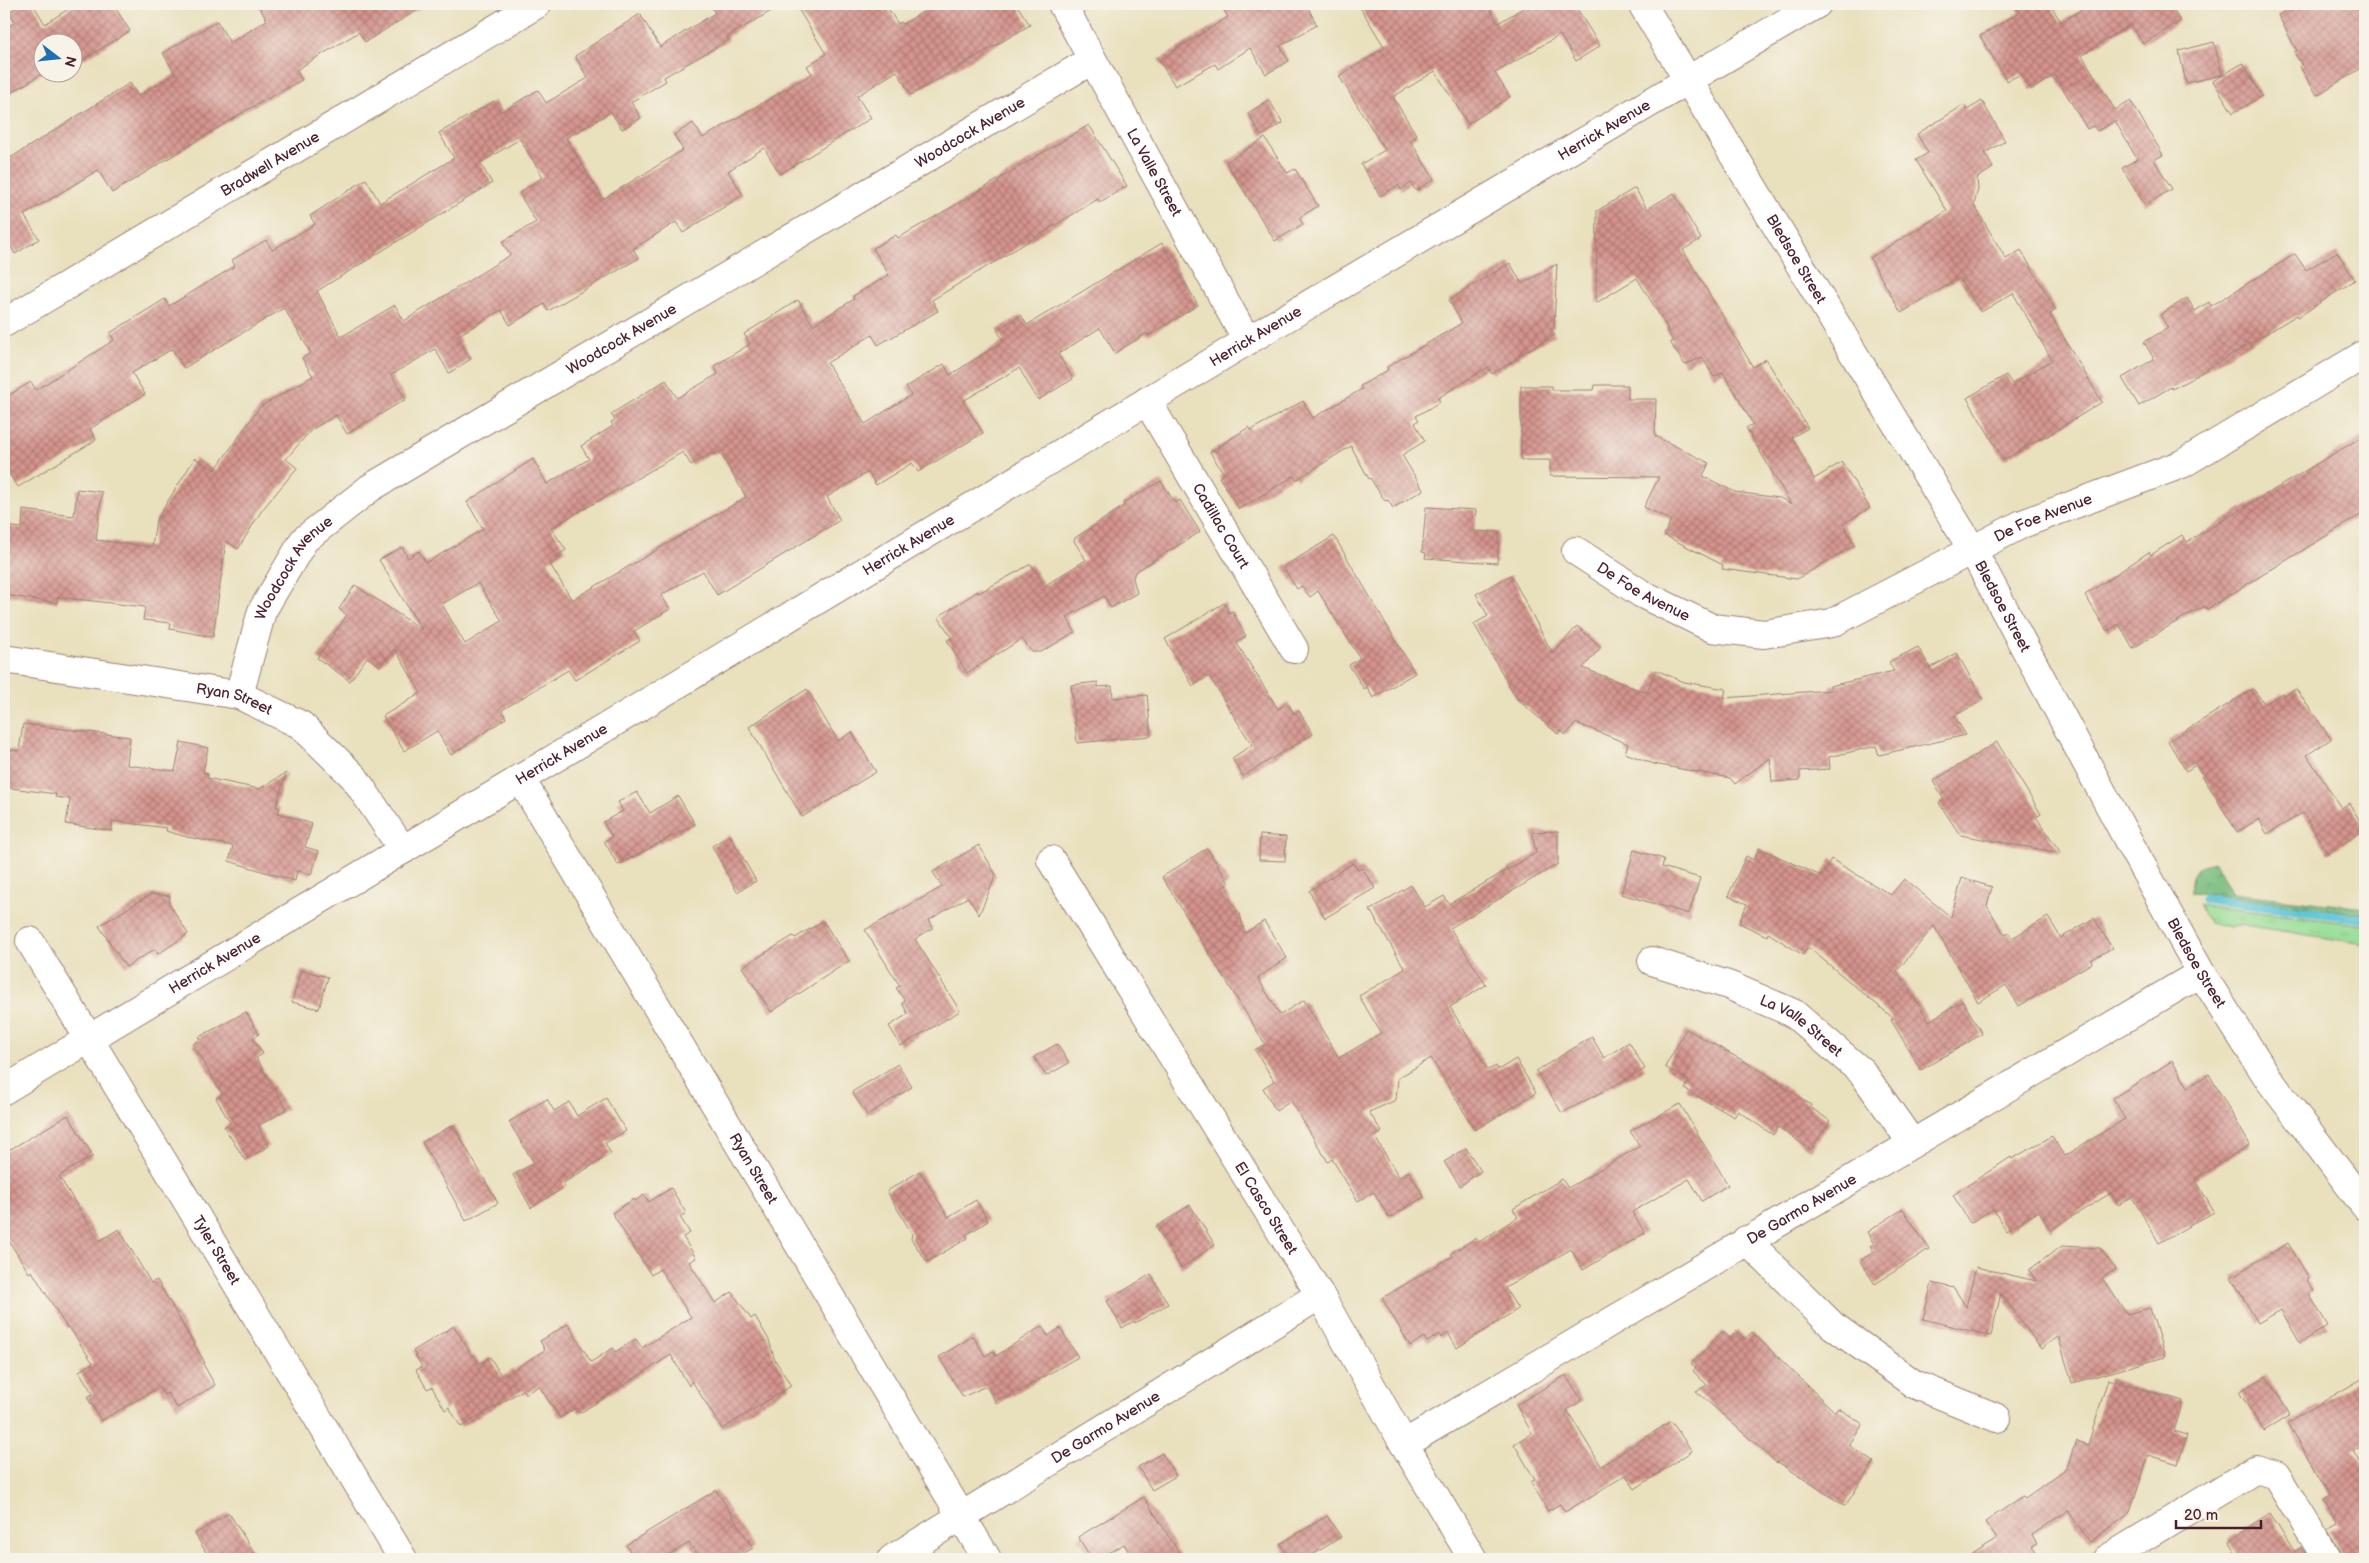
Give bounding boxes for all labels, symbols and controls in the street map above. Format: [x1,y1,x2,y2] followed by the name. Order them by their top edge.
[32,32,82,82] north arrow
[60,54,80,69] text: N
[911,92,1029,172] street label: Woodcock Avenue
[1554,95,1654,165] street label: Herrick Avenue
[1123,125,1186,220] street label: La Valle Street
[217,127,323,201] street label: Bradwell Avenue
[1762,211,1831,307] street label: Bledsoe Street
[563,299,680,379] street label: Woodcock Avenue
[1206,301,1305,371] street label: Herrick Avenue
[1188,480,1254,572] street label: Cadillac Court
[1991,489,2095,546] street label: De Foe Avenue
[859,510,958,580] street label: Herrick Avenue
[251,512,337,622] street label: Woodcock Avenue
[1970,557,2035,656] street label: Bledsoe Street
[1593,558,1693,625] street label: De Foe Avenue
[195,679,276,719] street label: Ryan Street
[512,719,611,789] street label: Herrick Avenue
[2163,915,2230,1012] street label: Bledsoe Street
[165,928,264,998] street label: Herrick Avenue
[1757,990,1847,1061] street label: La Valle Street
[725,1130,782,1208] street label: Ryan Street
[1230,1158,1302,1258] street label: El Casco Street
[1743,1169,1860,1249] street label: De Garmo Avenue
[188,1212,245,1288] street label: Tyler Street
[1048,1386,1164,1468] street label: De Garmo Avenue
[2176,1498,2262,1530] scale bar
[2184,1506,2218,1525] text: 20 m

